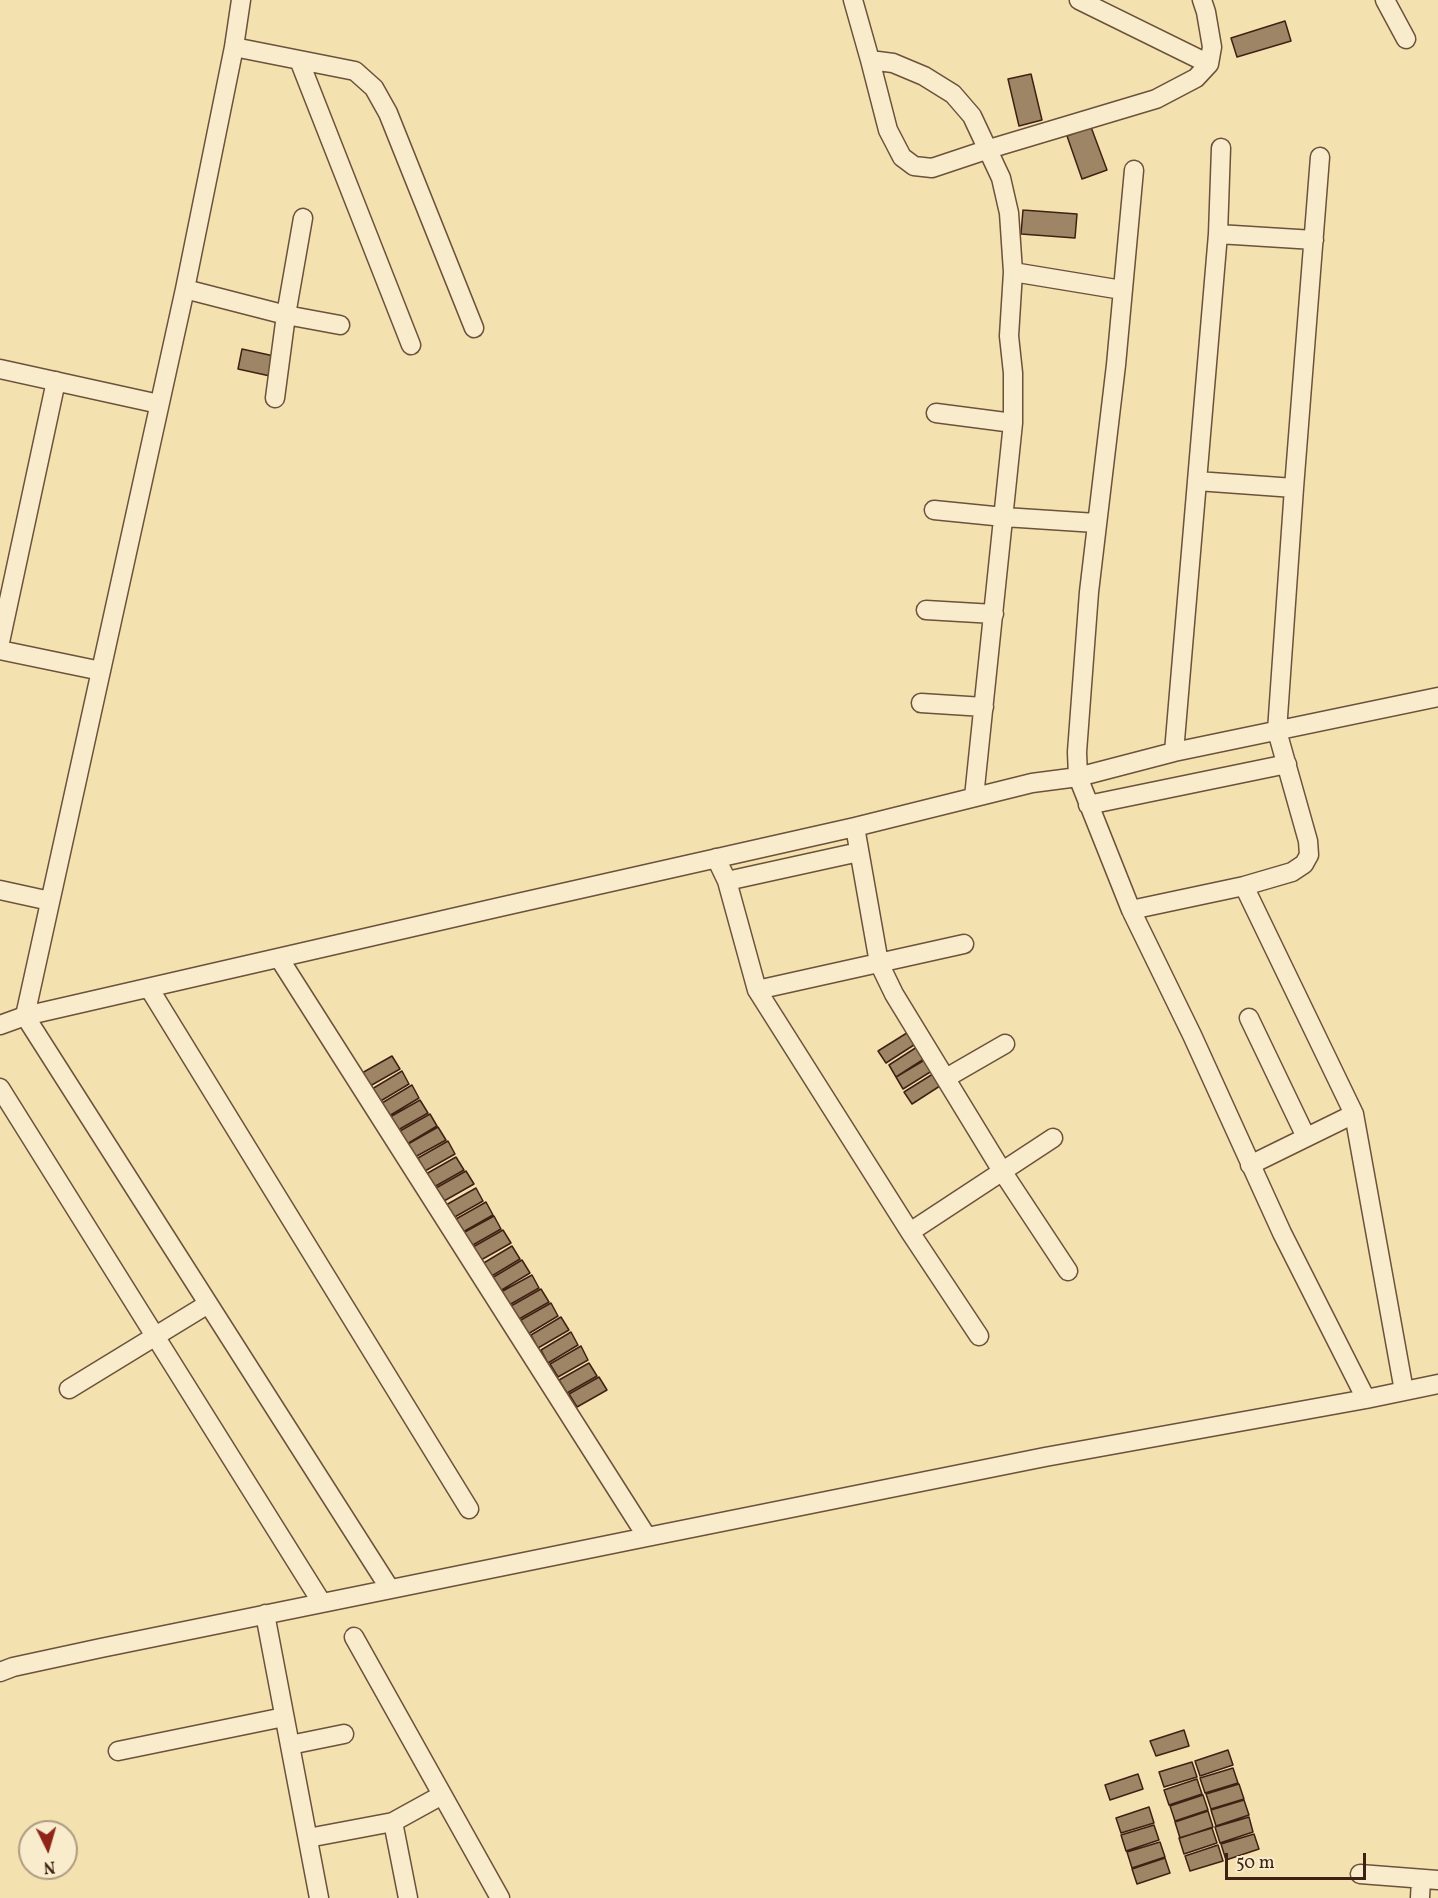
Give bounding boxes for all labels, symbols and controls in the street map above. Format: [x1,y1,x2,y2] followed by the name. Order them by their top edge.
[18,1820,78,1880] north arrow
[1228,1841,1369,1879] scale bar
[1236,1851,1275,1876] text: 50 m
[43,1854,56,1877] text: N

